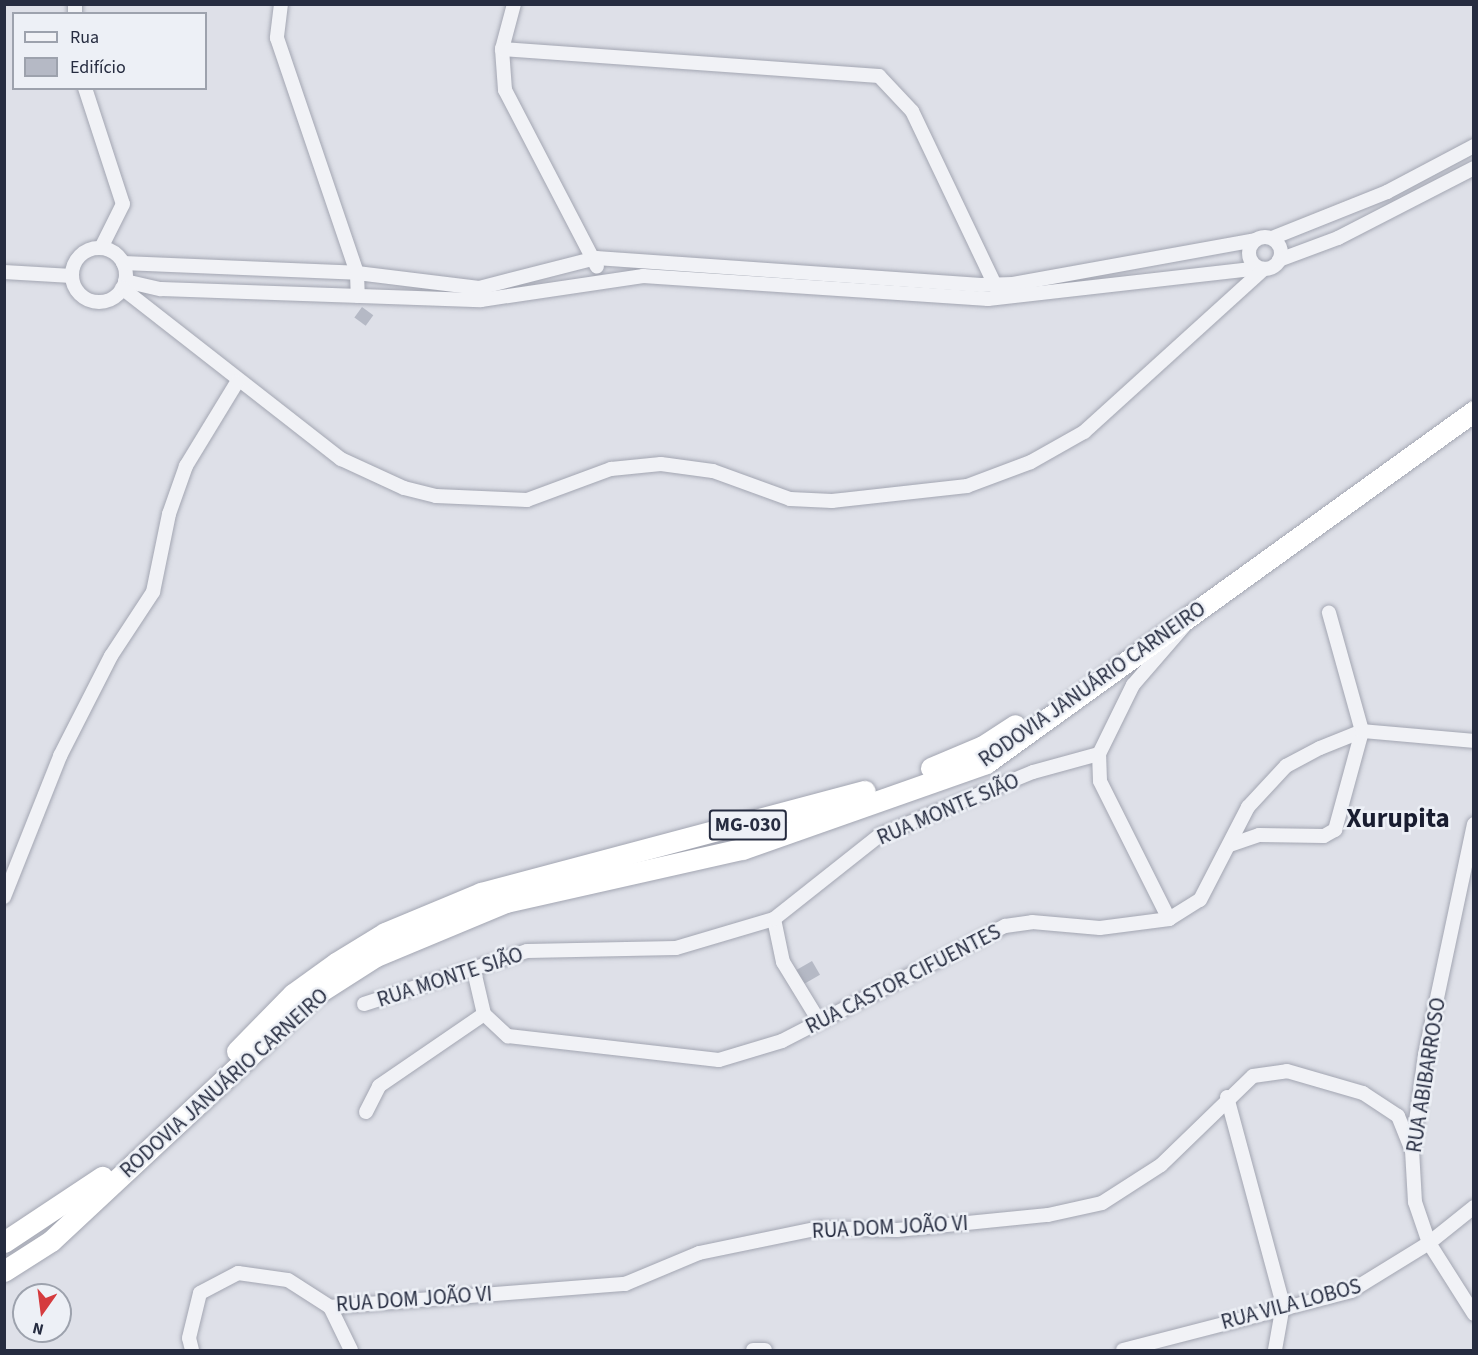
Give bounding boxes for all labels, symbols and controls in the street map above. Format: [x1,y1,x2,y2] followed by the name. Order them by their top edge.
[12,12,207,90] legend
[70,25,99,50] text: Rua
[70,55,126,80] text: Edifício
[974,596,1210,772] street label: RODOVIA JANUÁRIO CARNEIRO
[873,768,1023,850] street label: RUA MONTE SIÃO
[1346,803,1450,835] district label: Xurupita
[708,808,789,842] road number: MG-030
[801,919,1005,1039] street label: RUA CASTOR CIFUENTES
[374,942,526,1012] street label: RUA MONTE SIÃO
[115,983,333,1183] street label: RODOVIA JANUÁRIO CARNEIRO
[1401,996,1451,1154] street label: RUA ABIBARROSO
[811,1210,969,1244] street label: RUA DOM JOÃO VI
[1218,1273,1364,1335] street label: RUA VILA LOBOS
[335,1281,493,1317] street label: RUA DOM JOÃO VI
[12,1283,72,1343] north arrow
[30,1317,46,1340] text: N

